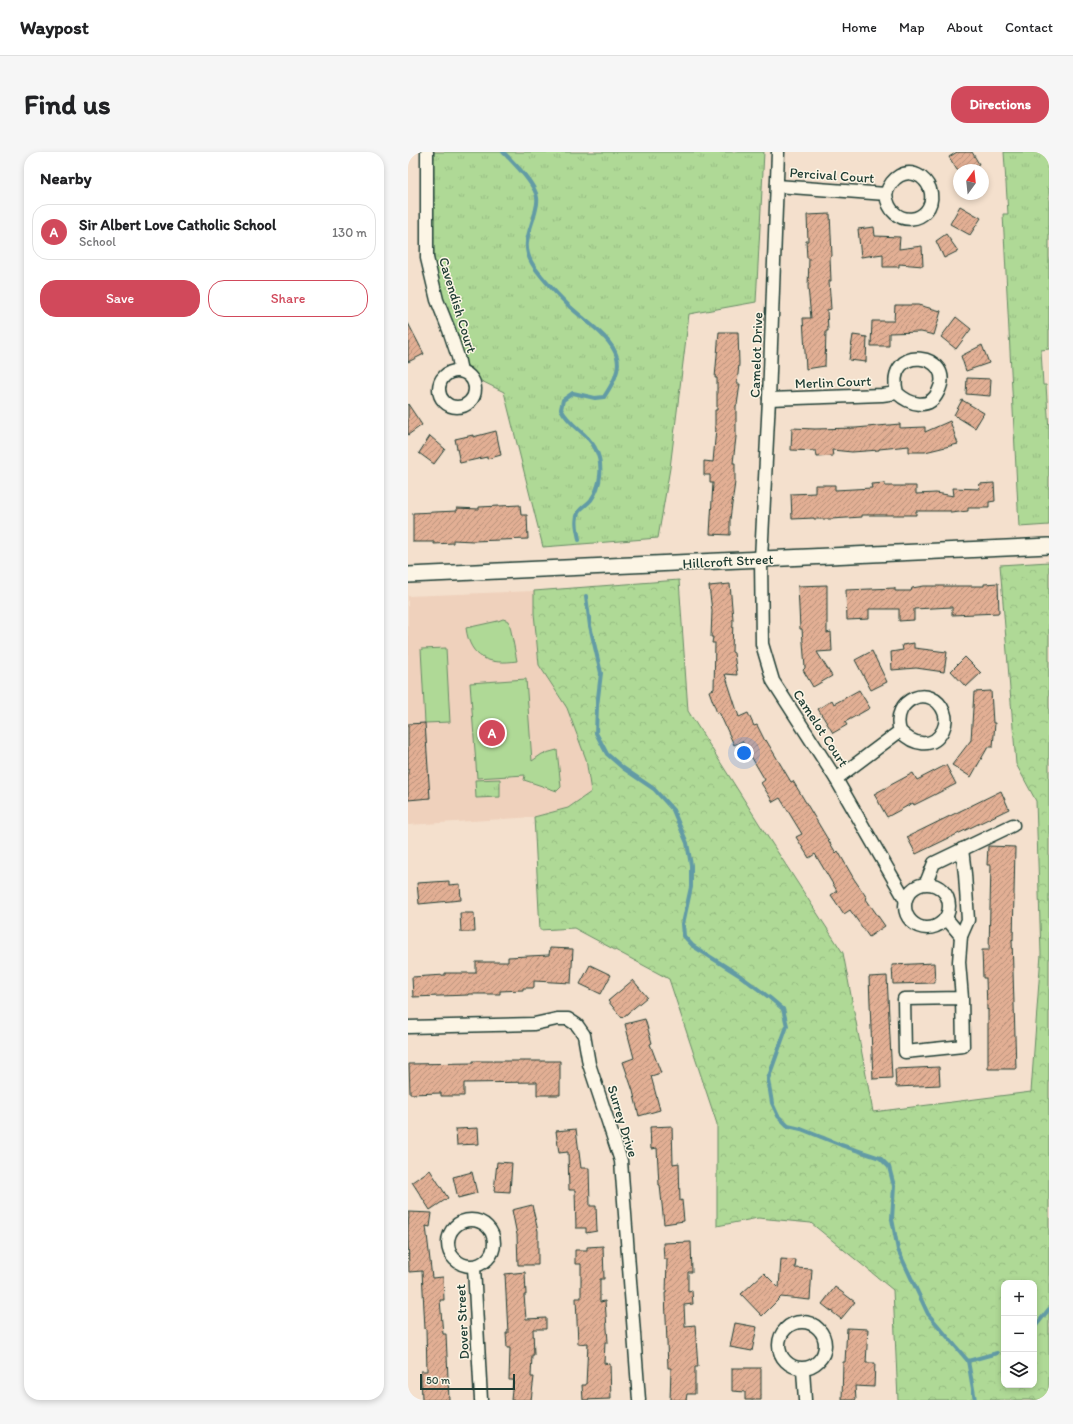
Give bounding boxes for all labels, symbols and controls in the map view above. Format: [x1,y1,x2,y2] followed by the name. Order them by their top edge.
[20,16,89,39] text: Waypost
[842,19,877,36] text: Home
[899,19,925,36] text: Map
[947,19,983,36] text: About
[1005,19,1053,36] text: Contact
[951,86,1049,123] button: Directions
[24,87,111,121] text: Find us
[789,164,875,187] street label: Percival Court
[953,164,989,200] north arrow
[40,168,92,188] text: Nearby
[79,216,276,234] text: Sir Albert Love Catholic School
[50,225,58,240] text: A
[332,225,367,240] text: 130 m
[79,234,116,249] text: School
[435,255,480,355] street label: Cavendish Court
[40,280,200,317] button: Save
[208,280,368,317] button: Share
[747,312,767,398] street label: Camelot Drive
[794,373,872,392] street label: Merlin Court
[682,551,774,572] street label: Hillcroft Street
[789,686,852,770] street label: Camelot Court
[479,718,505,748] pin: A
[734,743,754,763] your location
[604,1083,642,1160] street label: Surrey Drive
[1001,1280,1037,1388] map controls
[1001,1280,1037,1316] button: +
[452,1284,473,1360] street label: Dover Street
[1001,1316,1037,1352] button: −
[1001,1352,1037,1388] button: layers
[420,1372,515,1391] scale bar
[426,1374,450,1387] text: 50 m

